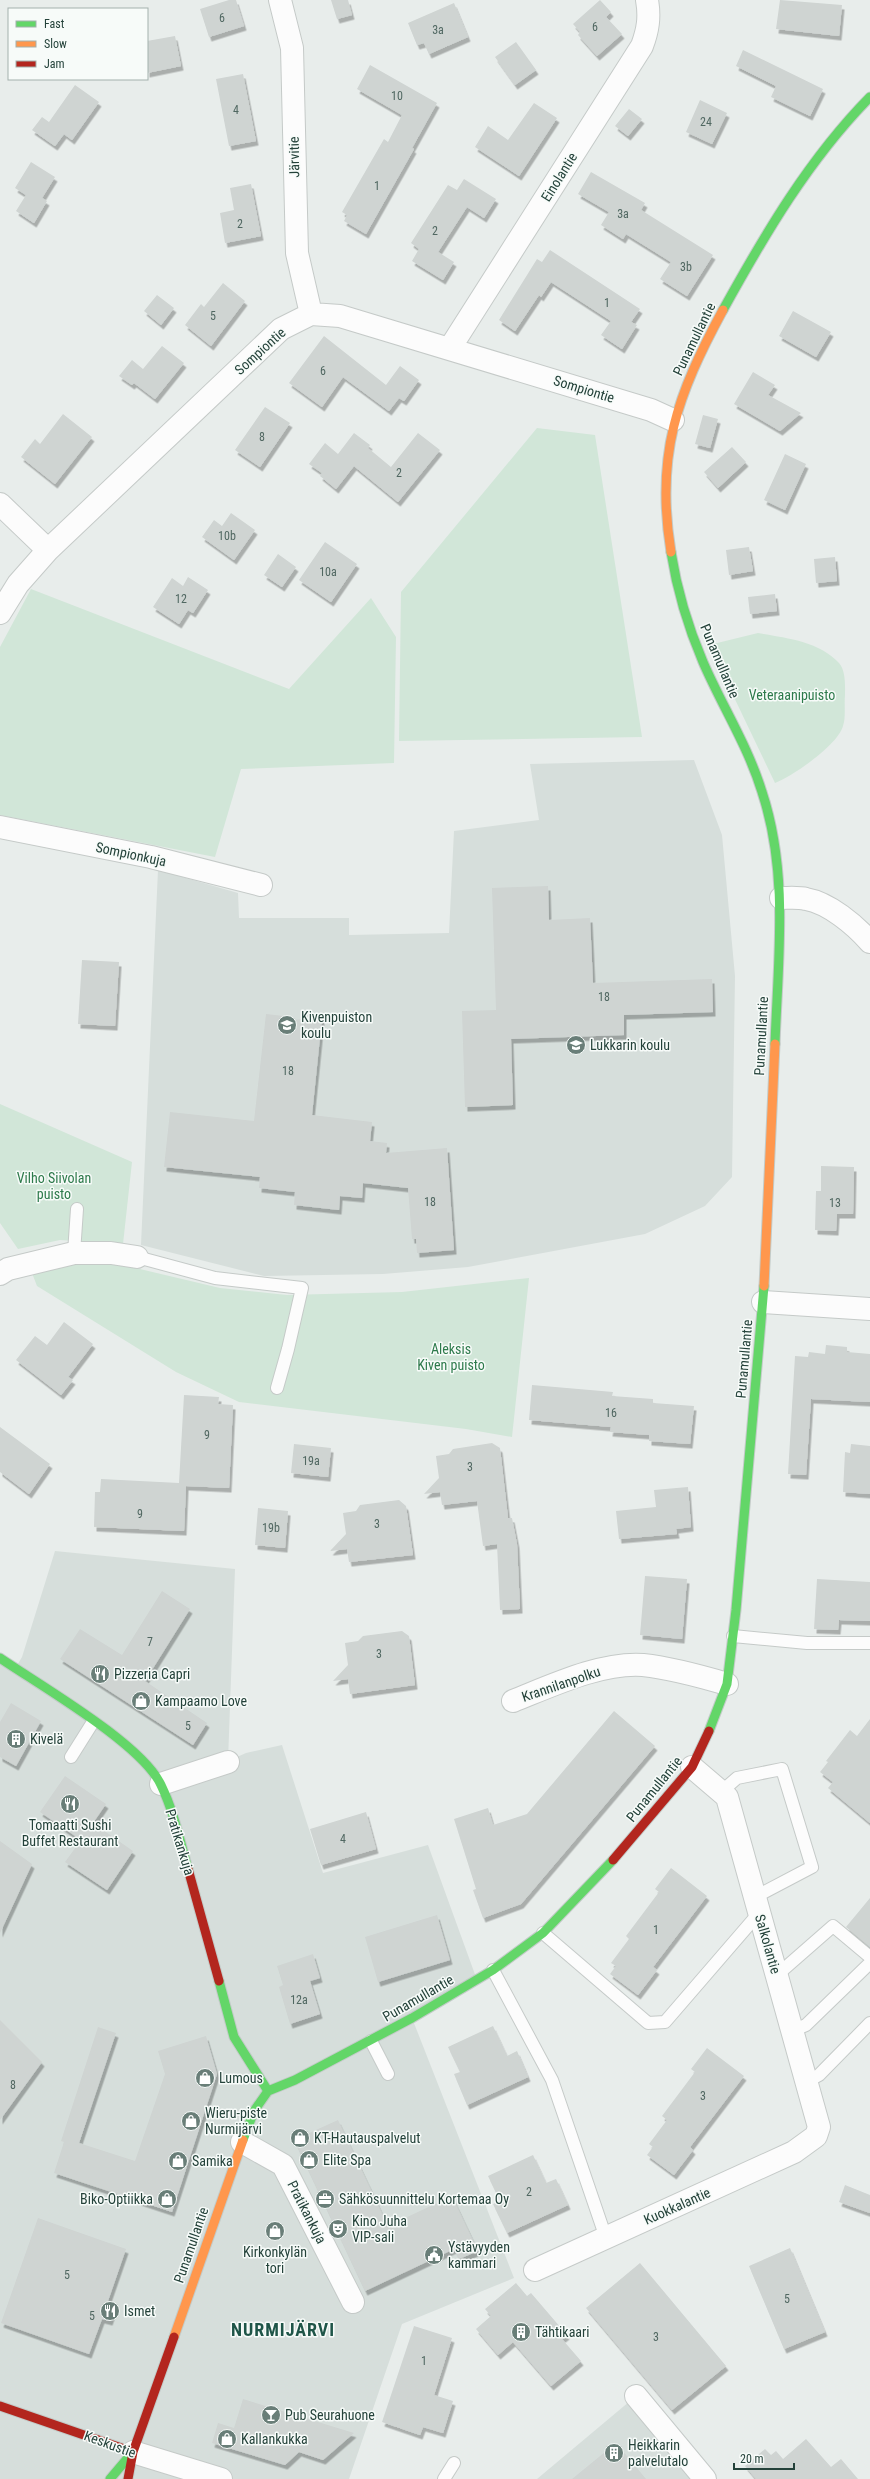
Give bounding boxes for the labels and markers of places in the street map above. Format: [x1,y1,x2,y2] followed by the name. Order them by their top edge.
[301,1009,372,1041] place label: Kivenpuiston koulu
[276,1014,298,1036] school or university icon: Kivenpuiston koulu
[565,1034,587,1056] school or university icon: Lukkarin koulu
[590,1037,670,1053] place label: Lukkarin koulu
[89,1663,111,1685] restaurant icon: Pizzeria Capri
[114,1666,190,1682] place label: Pizzeria Capri
[130,1690,152,1712] shop icon: Kampaamo Love
[155,1693,247,1709] place label: Kampaamo Love
[5,1728,27,1750] building icon: Kivelä
[30,1731,63,1747] place label: Kivelä
[59,1793,81,1815] restaurant icon: Tomaatti Sushi Buffet Restaurant
[22,1817,118,1849] place label: Tomaatti Sushi Buffet Restaurant
[194,2067,216,2089] shop icon: Lumous
[219,2070,263,2086] place label: Lumous
[205,2105,268,2137] place label: Wieru-piste Nurmijärvi
[180,2110,202,2132] shop icon: Wieru-piste Nurmijärvi
[289,2127,311,2149] shop icon: KT-Hautauspalvelut
[314,2130,420,2146] place label: KT-Hautauspalvelut
[298,2149,320,2171] shop icon: Elite Spa
[167,2150,189,2172] shop icon: Samika
[323,2152,371,2168] place label: Elite Spa
[192,2153,233,2169] place label: Samika
[156,2188,178,2210] shop icon: Biko-Optiikka
[314,2188,336,2210] office icon: Sähkösuunnittelu Kortemaa Oy
[80,2191,153,2207] place label: Biko-Optiikka
[339,2191,509,2207] place label: Sähkösuunnittelu Kortemaa Oy
[352,2213,407,2245] place label: Kino Juha VIP-sali
[327,2218,349,2240] theatre icon: Kino Juha VIP-sali
[264,2220,286,2242] shop icon: Kirkonkylän tori
[448,2239,510,2271] place label: Ystävyyden kammari
[243,2244,307,2276] place label: Kirkonkylän tori
[423,2244,445,2266] public building icon: Ystävyyden kammari
[99,2300,121,2322] restaurant icon: Ismet
[124,2303,155,2319] place label: Ismet
[510,2321,532,2343] building icon: Tähtikaari
[535,2324,590,2340] place label: Tähtikaari
[260,2404,282,2426] bar icon: Pub Seurahuone
[285,2407,375,2423] place label: Pub Seurahuone
[216,2428,238,2450] shop icon: Kallankukka
[241,2431,308,2447] place label: Kallankukka
[628,2437,688,2469] place label: Heikkarin palvelutalo
[603,2442,625,2464] building icon: Heikkarin palvelutalo

